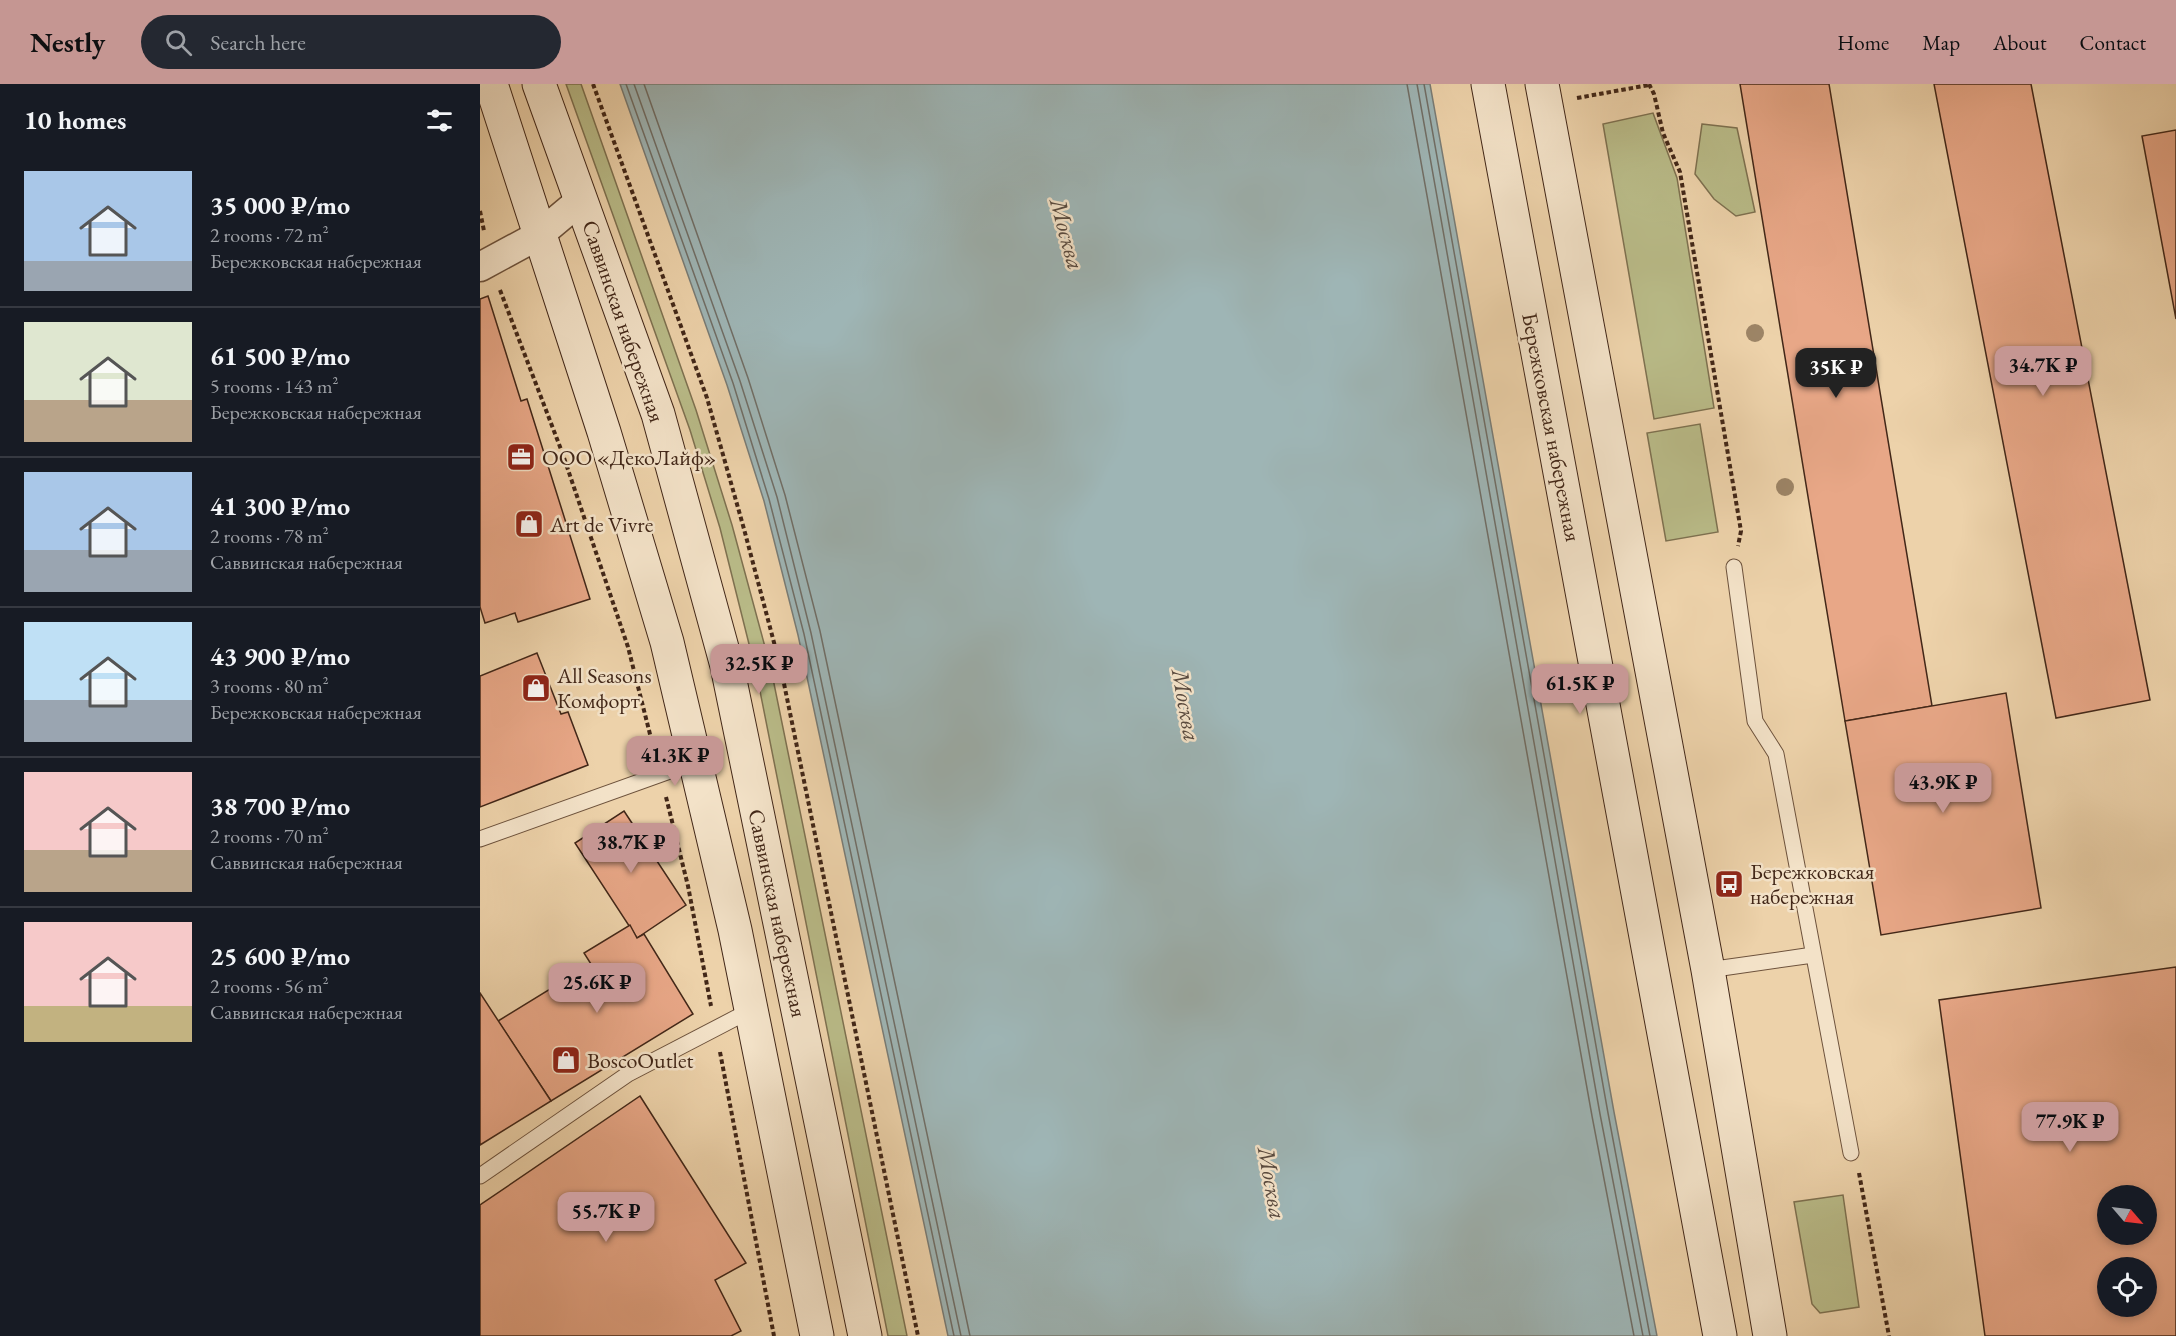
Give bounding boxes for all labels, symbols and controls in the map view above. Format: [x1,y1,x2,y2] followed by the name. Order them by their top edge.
[141,15,561,69] search box
[30,24,105,60] text: Nestly
[162,26,195,59] icon: search
[210,28,306,57] text: Search here
[1837,29,1889,56] text: Home
[1922,29,1960,56] text: Map
[1993,29,2046,56] text: About
[2079,29,2146,56] text: Contact
[24,103,126,137] text: 10 homes
[423,104,456,137] icon: filters
[210,188,350,222] text: 35 000 ₽/mo
[1043,193,1092,273] water label: Москва
[72,195,144,267] icon: home
[575,216,672,426] street label: Саввинская набережная
[210,222,329,248] text: 2 rooms · 72 m²
[210,248,422,274] text: Бережковская набережная
[1515,310,1588,544] street label: Бережковская набережная
[210,339,350,373] text: 61 500 ₽/mo
[72,346,144,418] icon: home
[1988,346,2098,397] pin: 34.7K ₽
[1794,348,1878,399] pin: 35K ₽
[2009,352,2077,378] text: 34.7K ₽
[1809,354,1863,380] text: 35K ₽
[210,373,338,399] text: 5 rooms · 143 m²
[210,399,422,425] text: Бережковская набережная
[505,441,537,473] office icon: ООО «ДекоЛайф»
[542,443,716,472] place label: ООО «ДекоЛайф»
[210,489,350,523] text: 41 300 ₽/mo
[72,496,144,568] icon: home
[513,508,545,540] shop icon: Art de Vivre
[549,510,654,539] place label: Art de Vivre
[210,523,329,549] text: 2 rooms · 78 m²
[210,549,403,575] text: Саввинская набережная
[210,639,350,673] text: 43 900 ₽/mo
[704,644,814,695] pin: 32.5K ₽
[72,646,144,718] icon: home
[725,650,793,676] text: 32.5K ₽
[556,661,652,715] place label: All Seasons Комфорт
[1165,664,1208,743] water label: Москва
[1525,664,1635,715] pin: 61.5K ₽
[1546,670,1614,696] text: 61.5K ₽
[520,672,552,704] shop icon: All Seasons Комфорт
[210,673,329,699] text: 3 rooms · 80 m²
[210,699,422,725] text: Бережковская набережная
[620,736,730,787] pin: 41.3K ₽
[641,742,709,768] text: 41.3K ₽
[1888,763,1998,814] pin: 43.9K ₽
[1909,769,1977,795] text: 43.9K ₽
[210,789,350,823] text: 38 700 ₽/mo
[72,796,144,868] icon: home
[741,806,814,1020] street label: Саввинская набережная
[210,823,329,849] text: 2 rooms · 70 m²
[576,823,686,874] pin: 38.7K ₽
[597,829,665,855] text: 38.7K ₽
[210,849,403,875] text: Саввинская набережная
[1750,857,1874,911] place label: Бережковская набережная
[1713,868,1745,900] bus stop icon: Бережковская набережная
[210,939,350,973] text: 25 600 ₽/mo
[72,946,144,1018] icon: home
[542,963,652,1014] pin: 25.6K ₽
[563,969,631,995] text: 25.6K ₽
[210,973,329,999] text: 2 rooms · 56 m²
[210,999,403,1025] text: Саввинская набережная
[550,1044,582,1076] shop icon: BoscoOutlet
[587,1046,693,1075] place label: BoscoOutlet
[2015,1102,2125,1153] pin: 77.9K ₽
[2036,1108,2104,1134] text: 77.9K ₽
[1251,1142,1294,1221] water label: Москва
[2097,1185,2157,1245] north arrow
[2097,1185,2157,1317] map controls
[551,1192,661,1243] pin: 55.7K ₽
[572,1198,640,1224] text: 55.7K ₽
[2097,1257,2157,1317] button: locate

